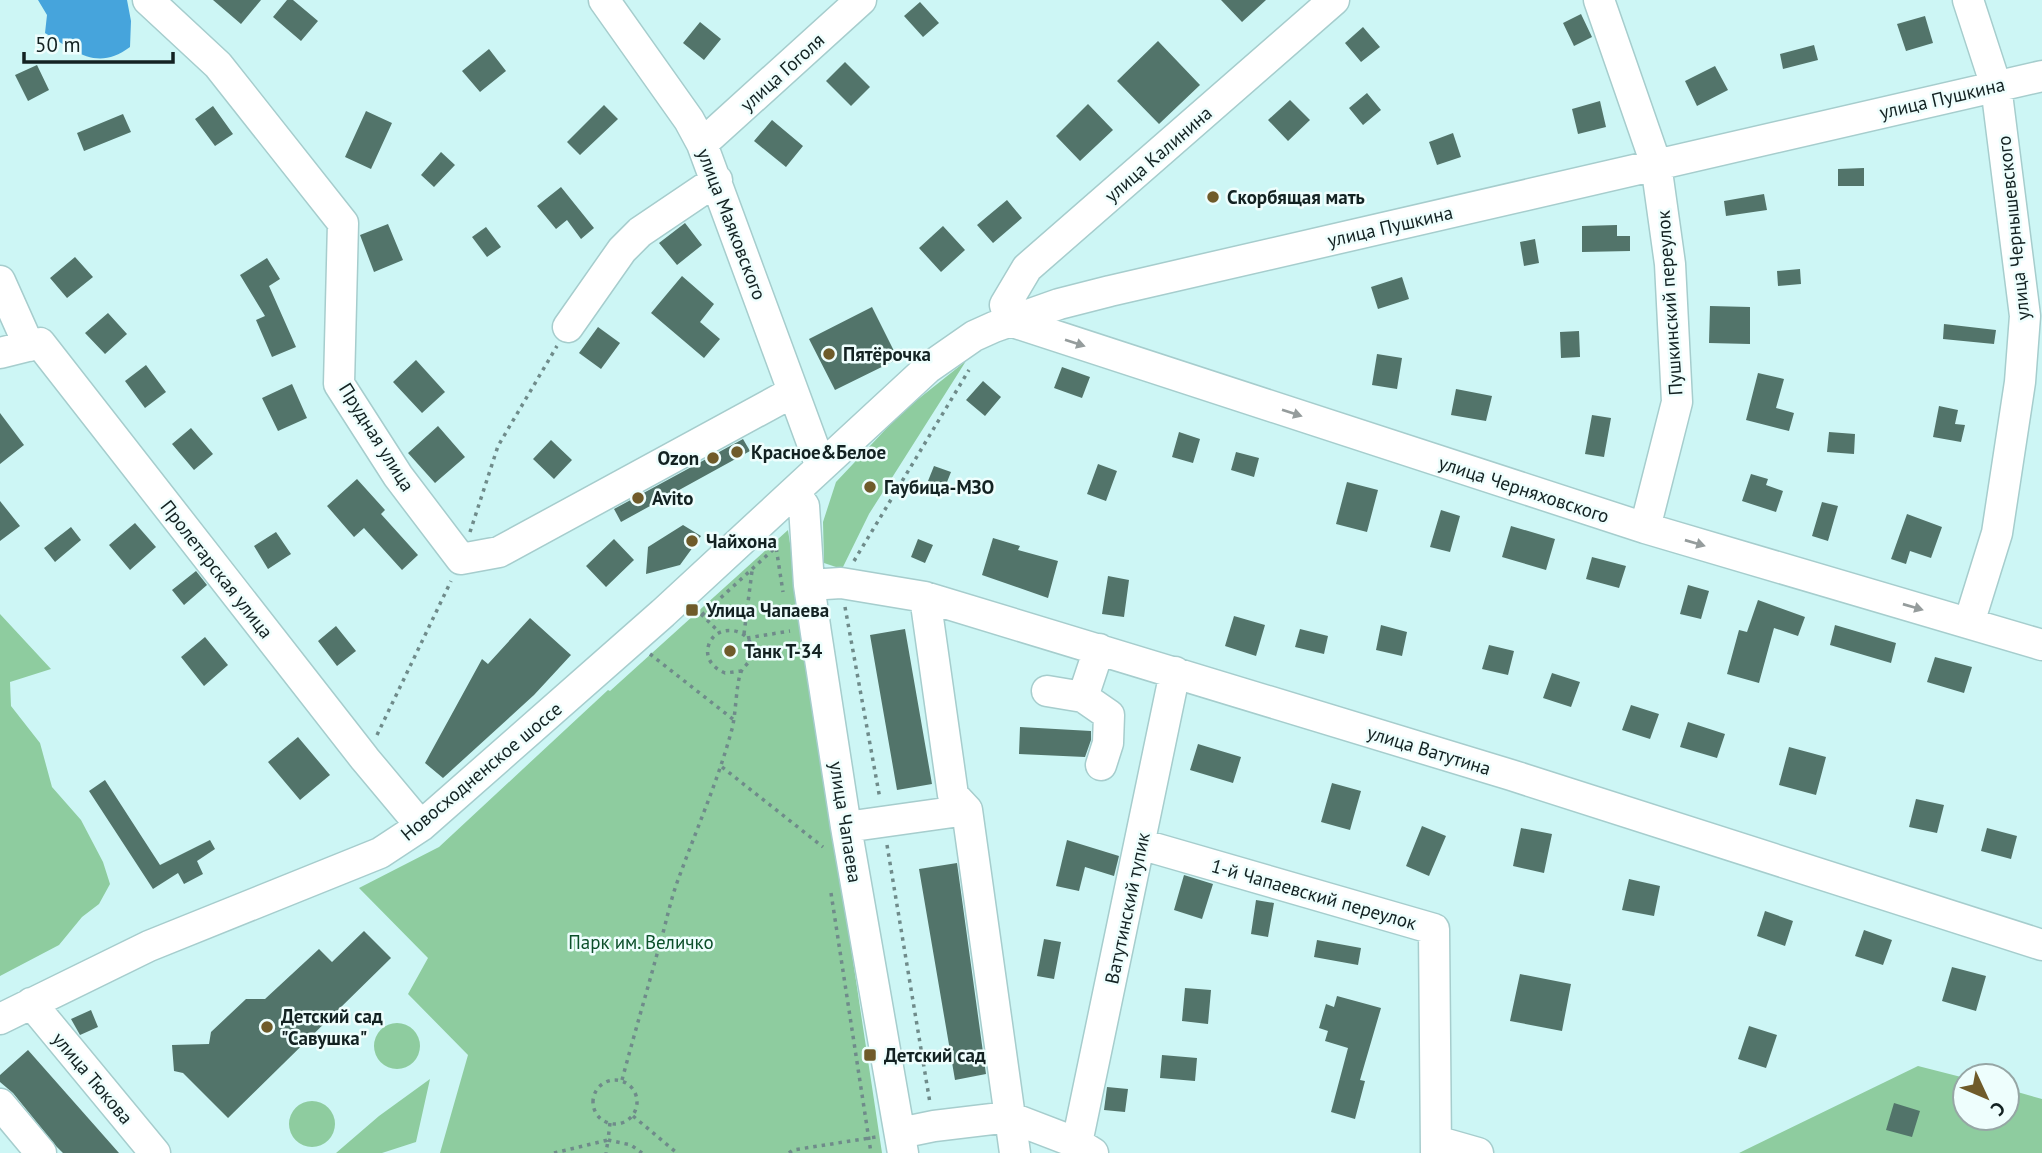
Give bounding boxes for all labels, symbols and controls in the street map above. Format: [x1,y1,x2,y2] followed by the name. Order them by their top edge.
[24,21,173,65] scale bar
[735,28,829,116] street label: улица Гоголя
[35,31,81,58] text: 50 m
[1877,72,2007,124] street label: улица Пушкина
[1099,101,1217,207] street label: улица Калинина
[1991,135,2035,321] street label: улица Чернышевского
[692,145,772,303] street label: улица Маяковского
[1227,185,1365,209] place label: Скорбящая мать
[1205,189,1221,205] marker: Скорбящая мать
[1325,200,1455,252] street label: улица Пушкина
[1651,210,1687,396] street label: Пушкинский переулок
[1065,338,1086,348] one-way arrow
[843,342,931,366] place label: Пятёрочка
[821,346,837,362] marker: Пятёрочка
[334,378,420,496] street label: Прудная улица
[1281,408,1302,419] one-way arrow
[751,440,886,464] place label: Красное&Белое
[729,444,745,460] marker: Красное&Белое
[657,446,699,470] place label: Ozon
[705,450,721,466] marker: Ozon
[1436,450,1612,528] street label: улица Черняховского
[884,475,995,499] place label: Гаубица-МЗО
[862,479,878,495] marker: Гаубица-МЗО
[652,486,693,510] place label: Avito
[630,490,646,506] marker: Avito
[156,495,278,643] street label: Пролетарская улица
[706,529,777,553] place label: Чайхона
[684,533,700,549] marker: Чайхона
[1684,538,1705,548] one-way arrow
[705,598,829,622] place label: Улица Чапаева
[684,602,700,618] marker: Улица Чапаева
[1903,602,1924,612] one-way arrow
[744,639,823,663] place label: Танк Т-34
[722,643,738,659] marker: Танк Т-34
[395,696,567,846] street label: Новосходненское шоссе
[1364,720,1494,780] street label: улица Ватутина
[825,760,867,884] street label: улица Чапаева
[1099,830,1155,986] street label: Ватутинский тупик
[1209,853,1419,935] street label: 1-й Чапаевский переулок
[568,930,714,954] park label: Парк им. Величко
[281,1004,383,1050] place label: Детский сад "Савушка"
[259,1019,275,1035] marker: Детский сад "Савушка"
[48,1027,138,1129] street label: улица Тюкова
[884,1043,986,1067] place label: Детский сад
[862,1047,878,1063] marker: Детский сад
[1951,1062,2021,1132] north arrow
[1986,1097,2011,1121] text: С

